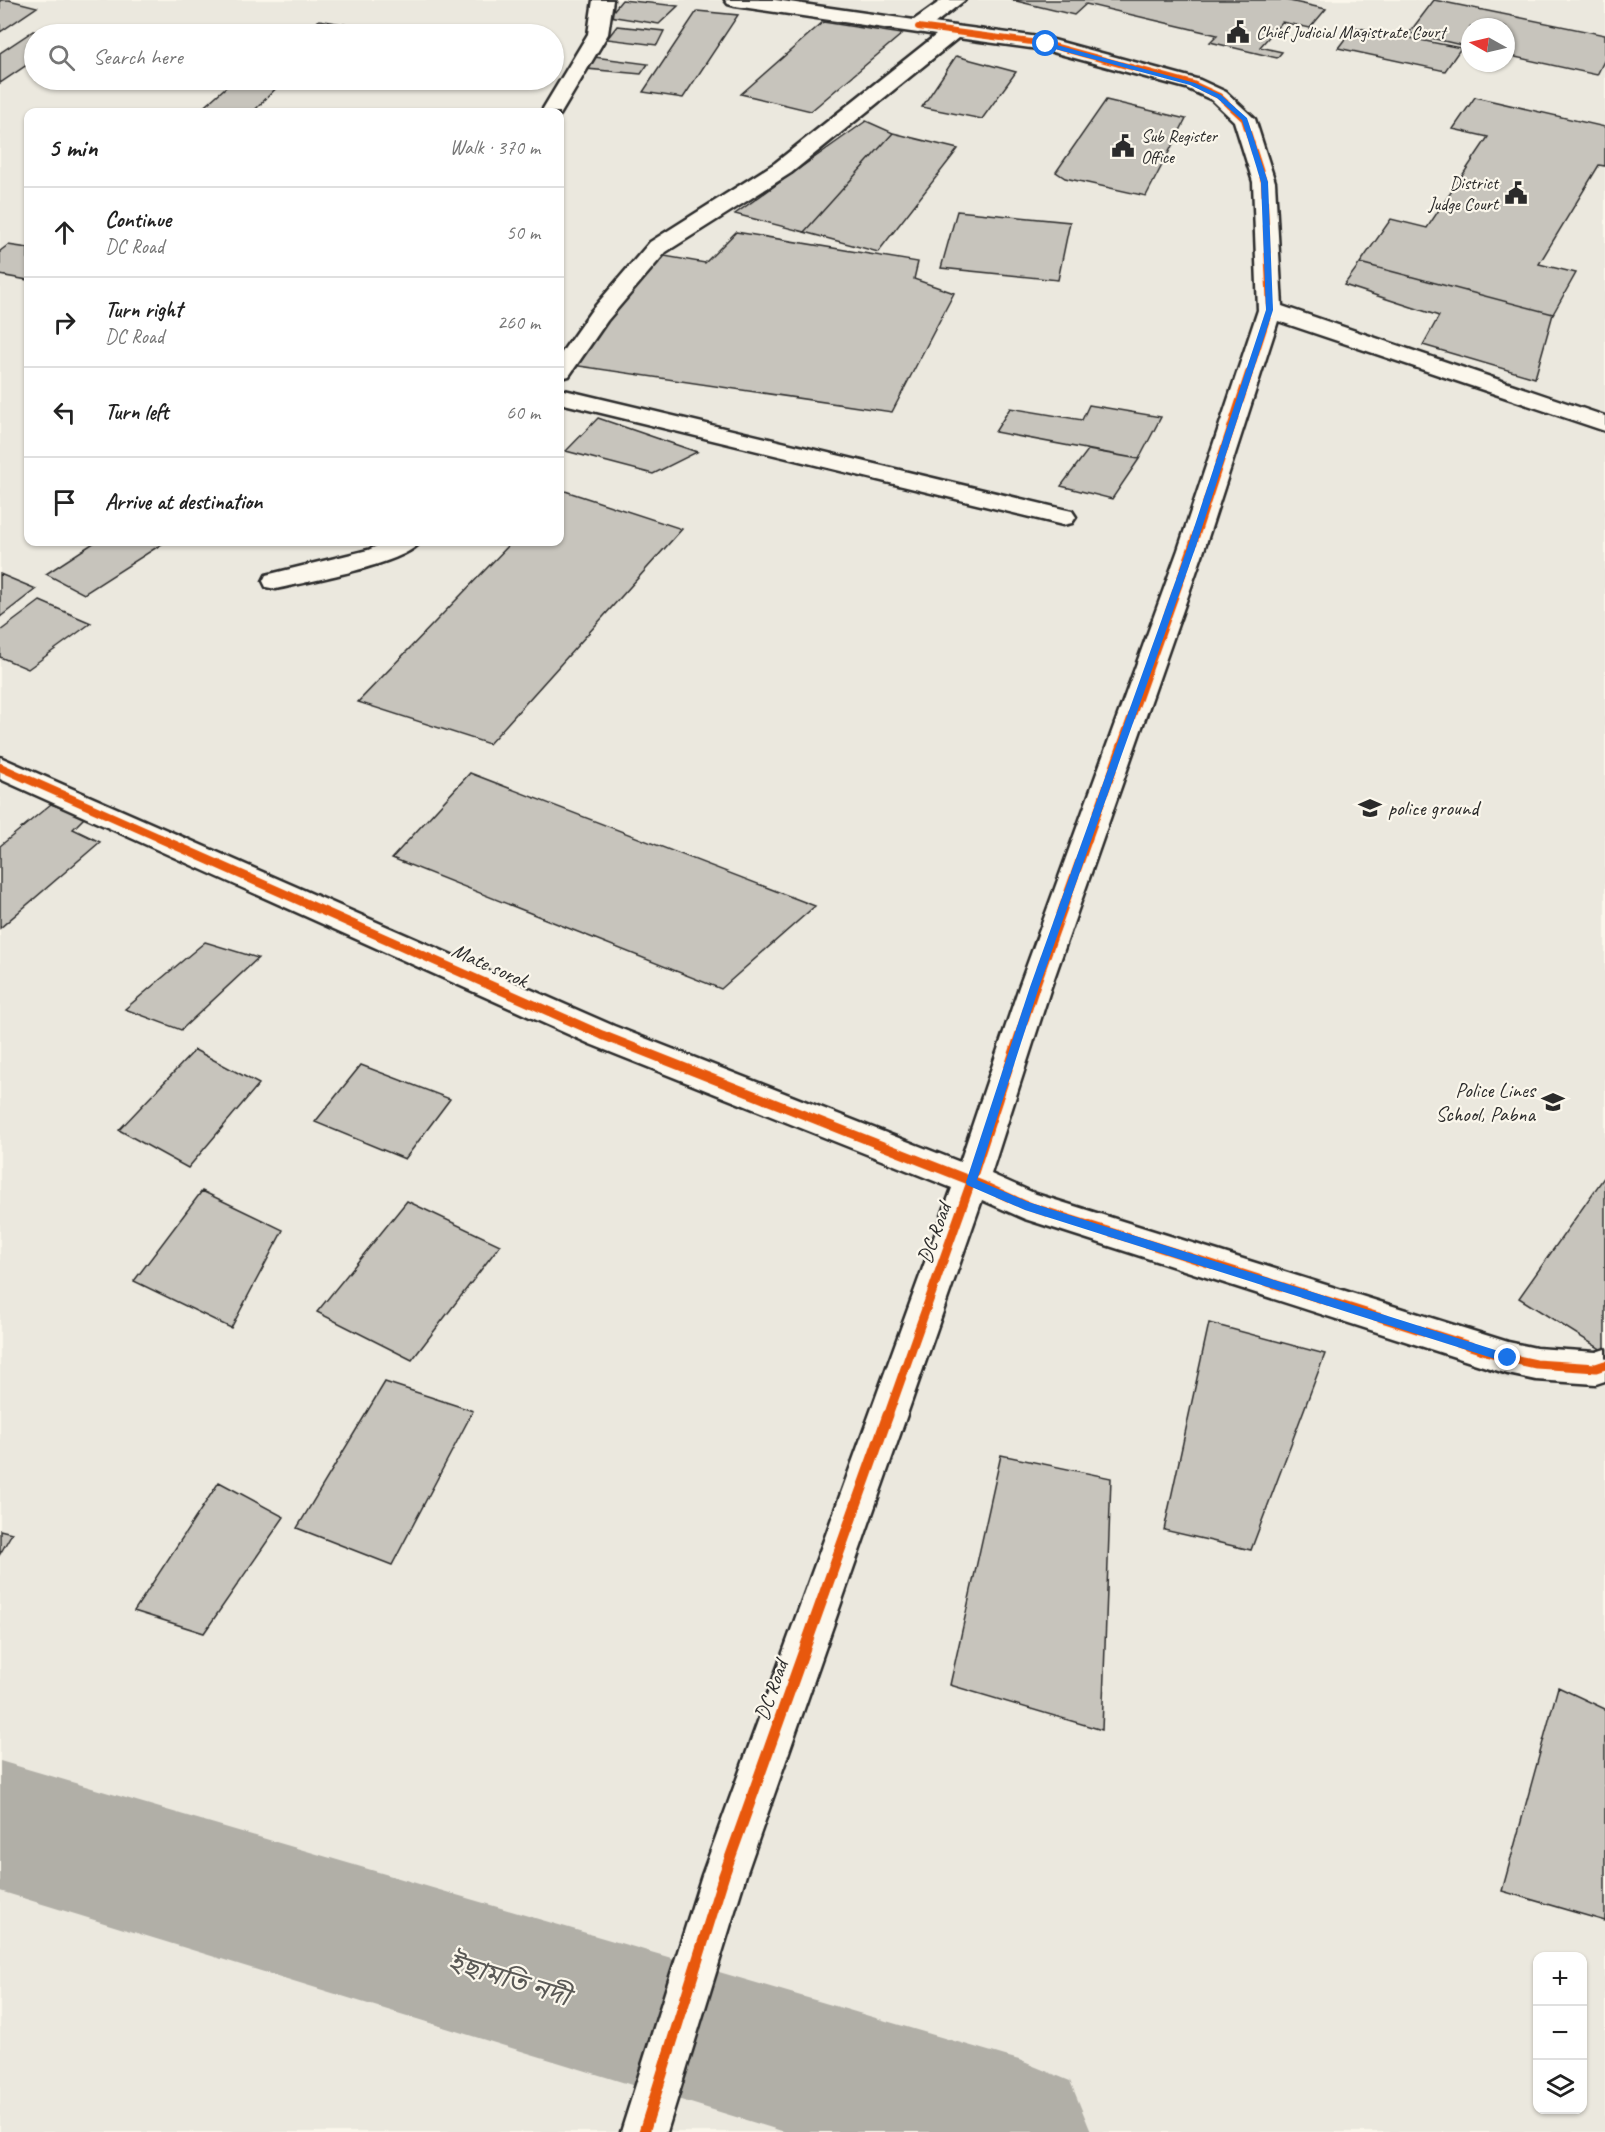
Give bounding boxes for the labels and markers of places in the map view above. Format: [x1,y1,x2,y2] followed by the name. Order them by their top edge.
[1225,19,1251,45] public building icon: Chief Judicial Magistrate Court
[1256,21,1448,43] place label: Chief Judicial Magistrate Court
[1141,125,1219,168] place label: Sub Register Office
[1110,133,1136,159] public building icon: Sub Register Office
[1427,172,1500,215] place label: District Judge Court
[1503,180,1529,206] public building icon: District Judge Court
[1357,795,1383,821] school or university icon: police ground
[1388,795,1482,821] place label: police ground
[1436,1077,1537,1127] place label: Police Lines School, Pabna
[1540,1089,1566,1115] school or university icon: Police Lines School, Pabna

